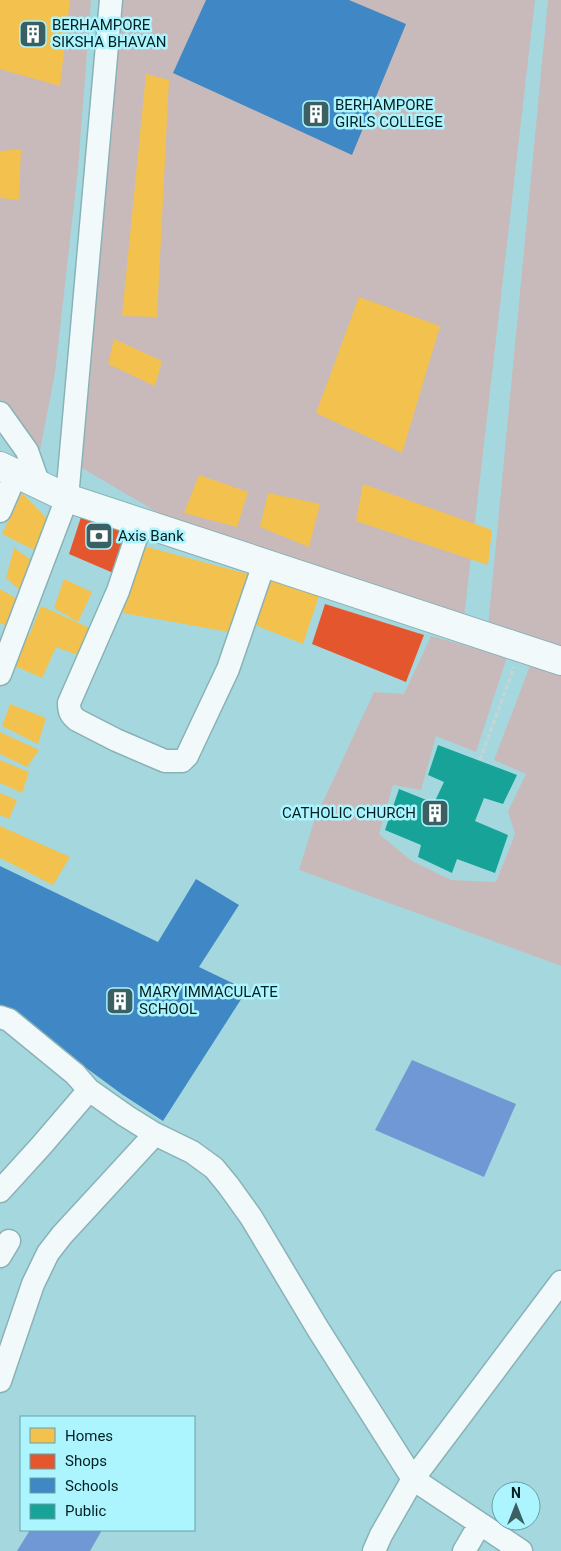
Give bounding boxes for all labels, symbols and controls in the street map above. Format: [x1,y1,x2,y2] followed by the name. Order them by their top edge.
[52,16,166,51] place label: BERHAMPORE SIKSHA BHAVAN
[18,19,48,49] building icon: BERHAMPORE SIKSHA BHAVAN
[335,96,443,131] place label: BERHAMPORE GIRLS COLLEGE
[301,99,331,129] building icon: BERHAMPORE GIRLS COLLEGE
[84,521,114,551] bank icon: Axis Bank
[118,527,184,545] place label: Axis Bank
[420,798,450,828] building icon: CATHOLIC CHURCH
[282,804,416,822] place label: CATHOLIC CHURCH
[139,983,278,1018] place label: MARY IMMACULATE SCHOOL
[105,986,135,1016] building icon: MARY IMMACULATE SCHOOL
[20,1416,195,1531] legend
[65,1427,113,1445] text: Homes
[65,1452,107,1470] text: Shops
[65,1477,119,1495] text: Schools
[491,1481,541,1531] north arrow
[511,1485,521,1501] text: N
[65,1502,106,1520] text: Public

